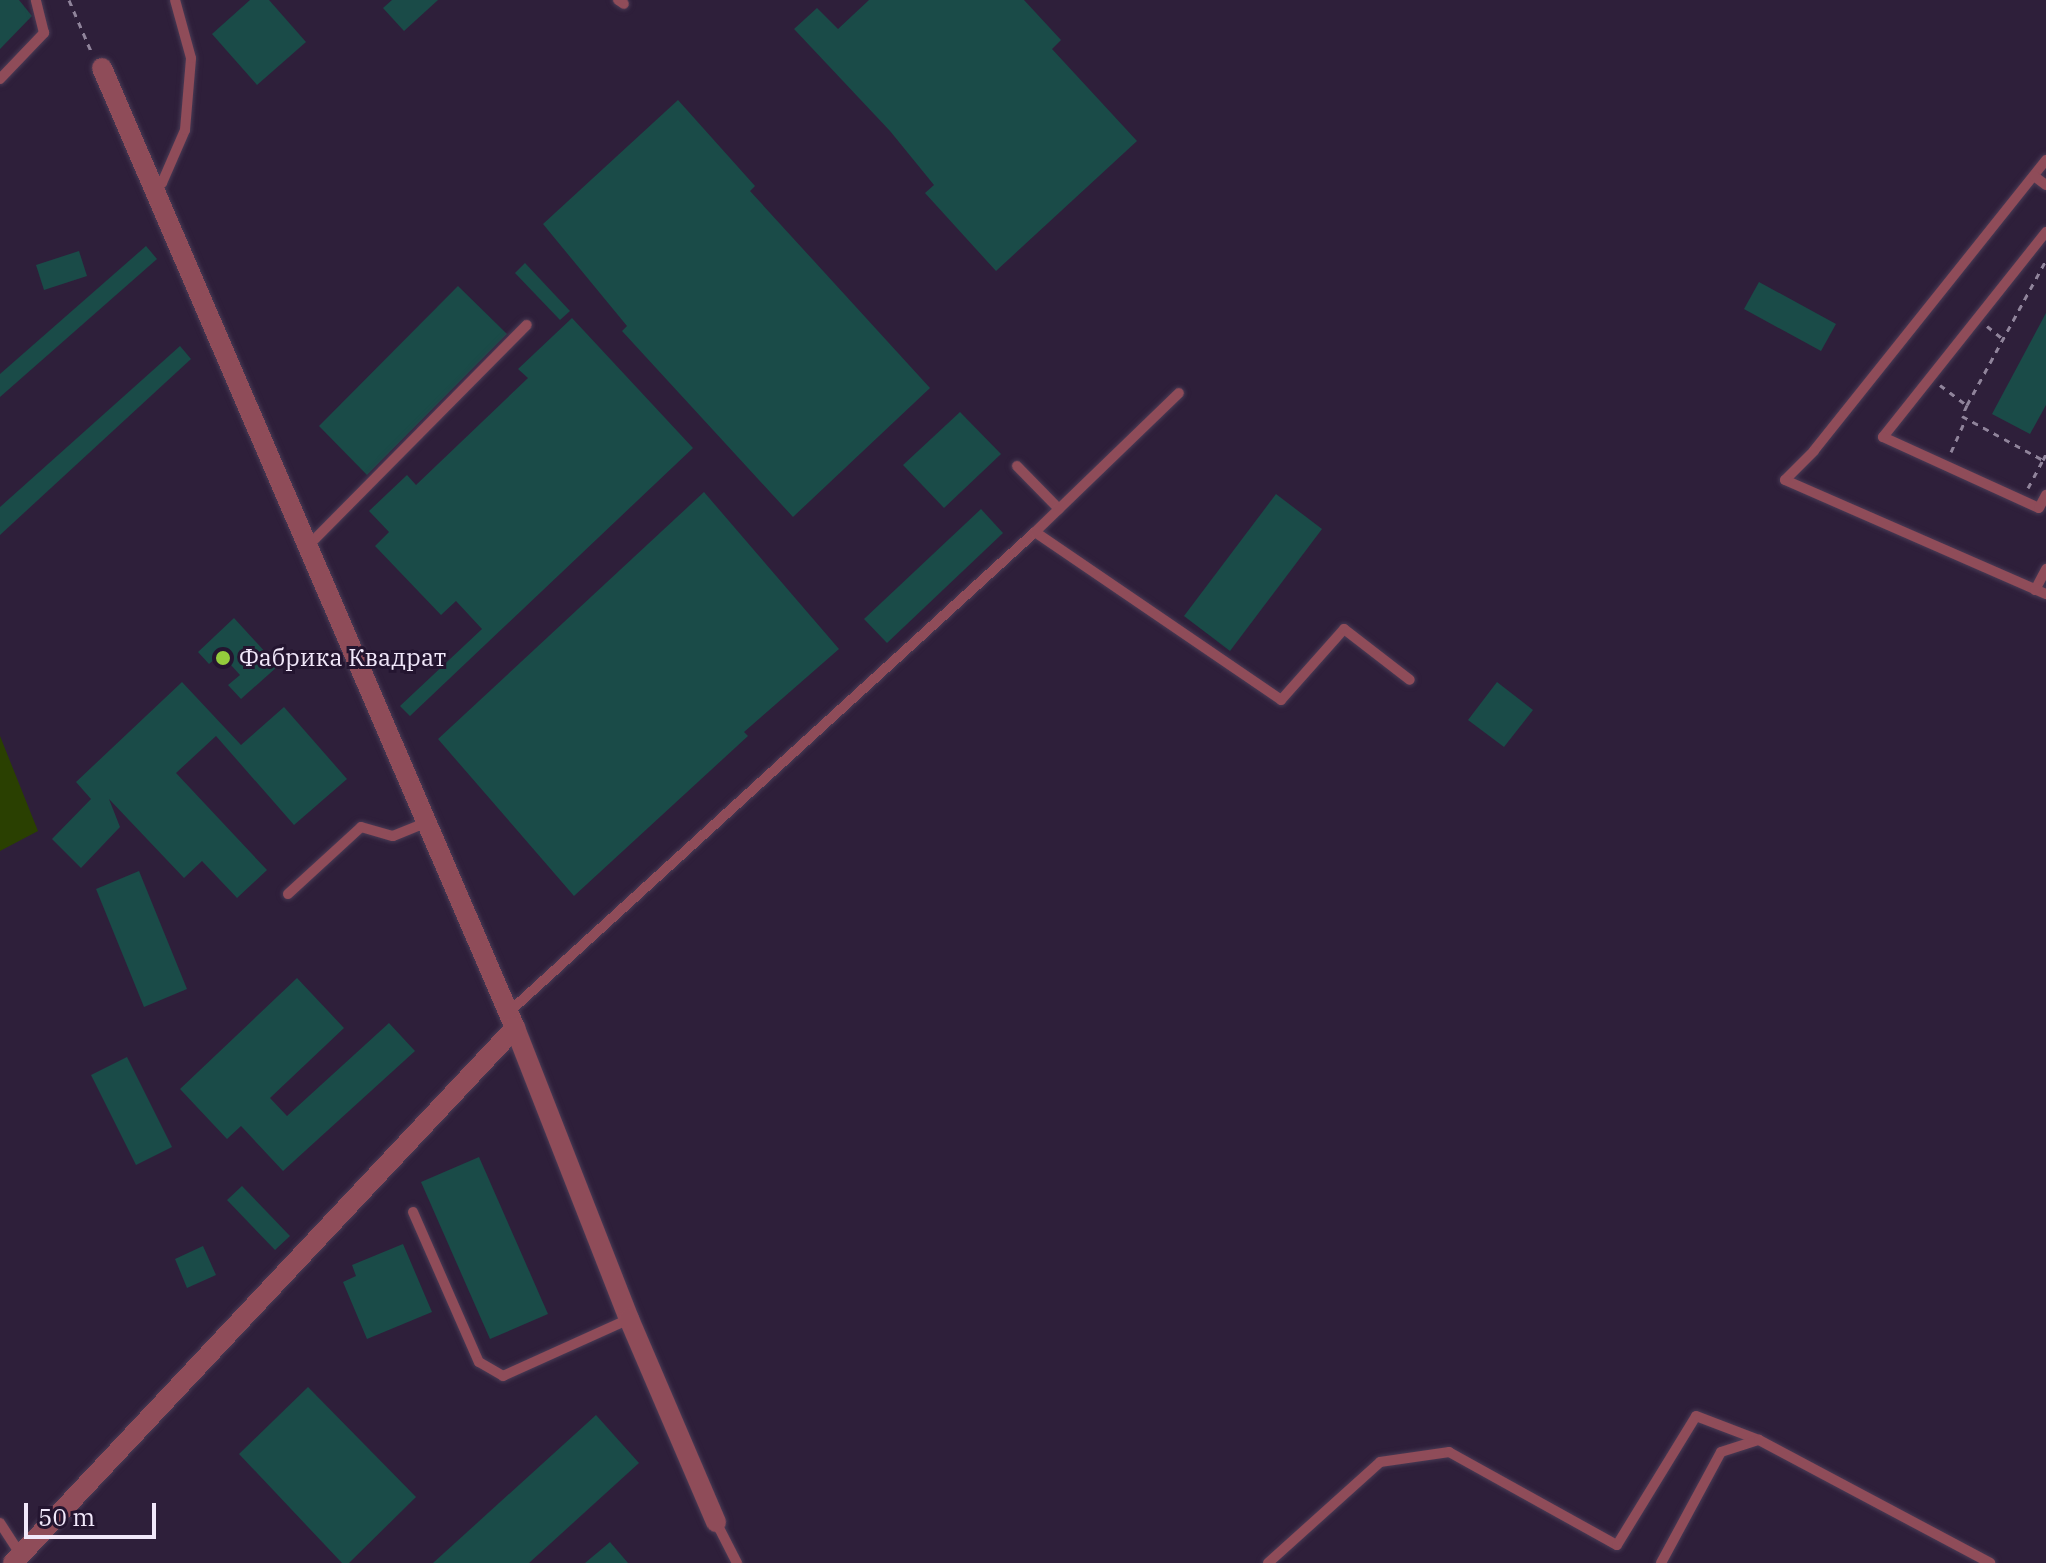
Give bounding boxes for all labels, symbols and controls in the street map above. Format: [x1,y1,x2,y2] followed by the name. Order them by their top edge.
[239,644,446,672] place label: Фабрика Квадрат
[214,649,232,667] marker: Фабрика Квадрат
[28,1487,160,1537] scale bar
[38,1501,95,1533] text: 50 m

